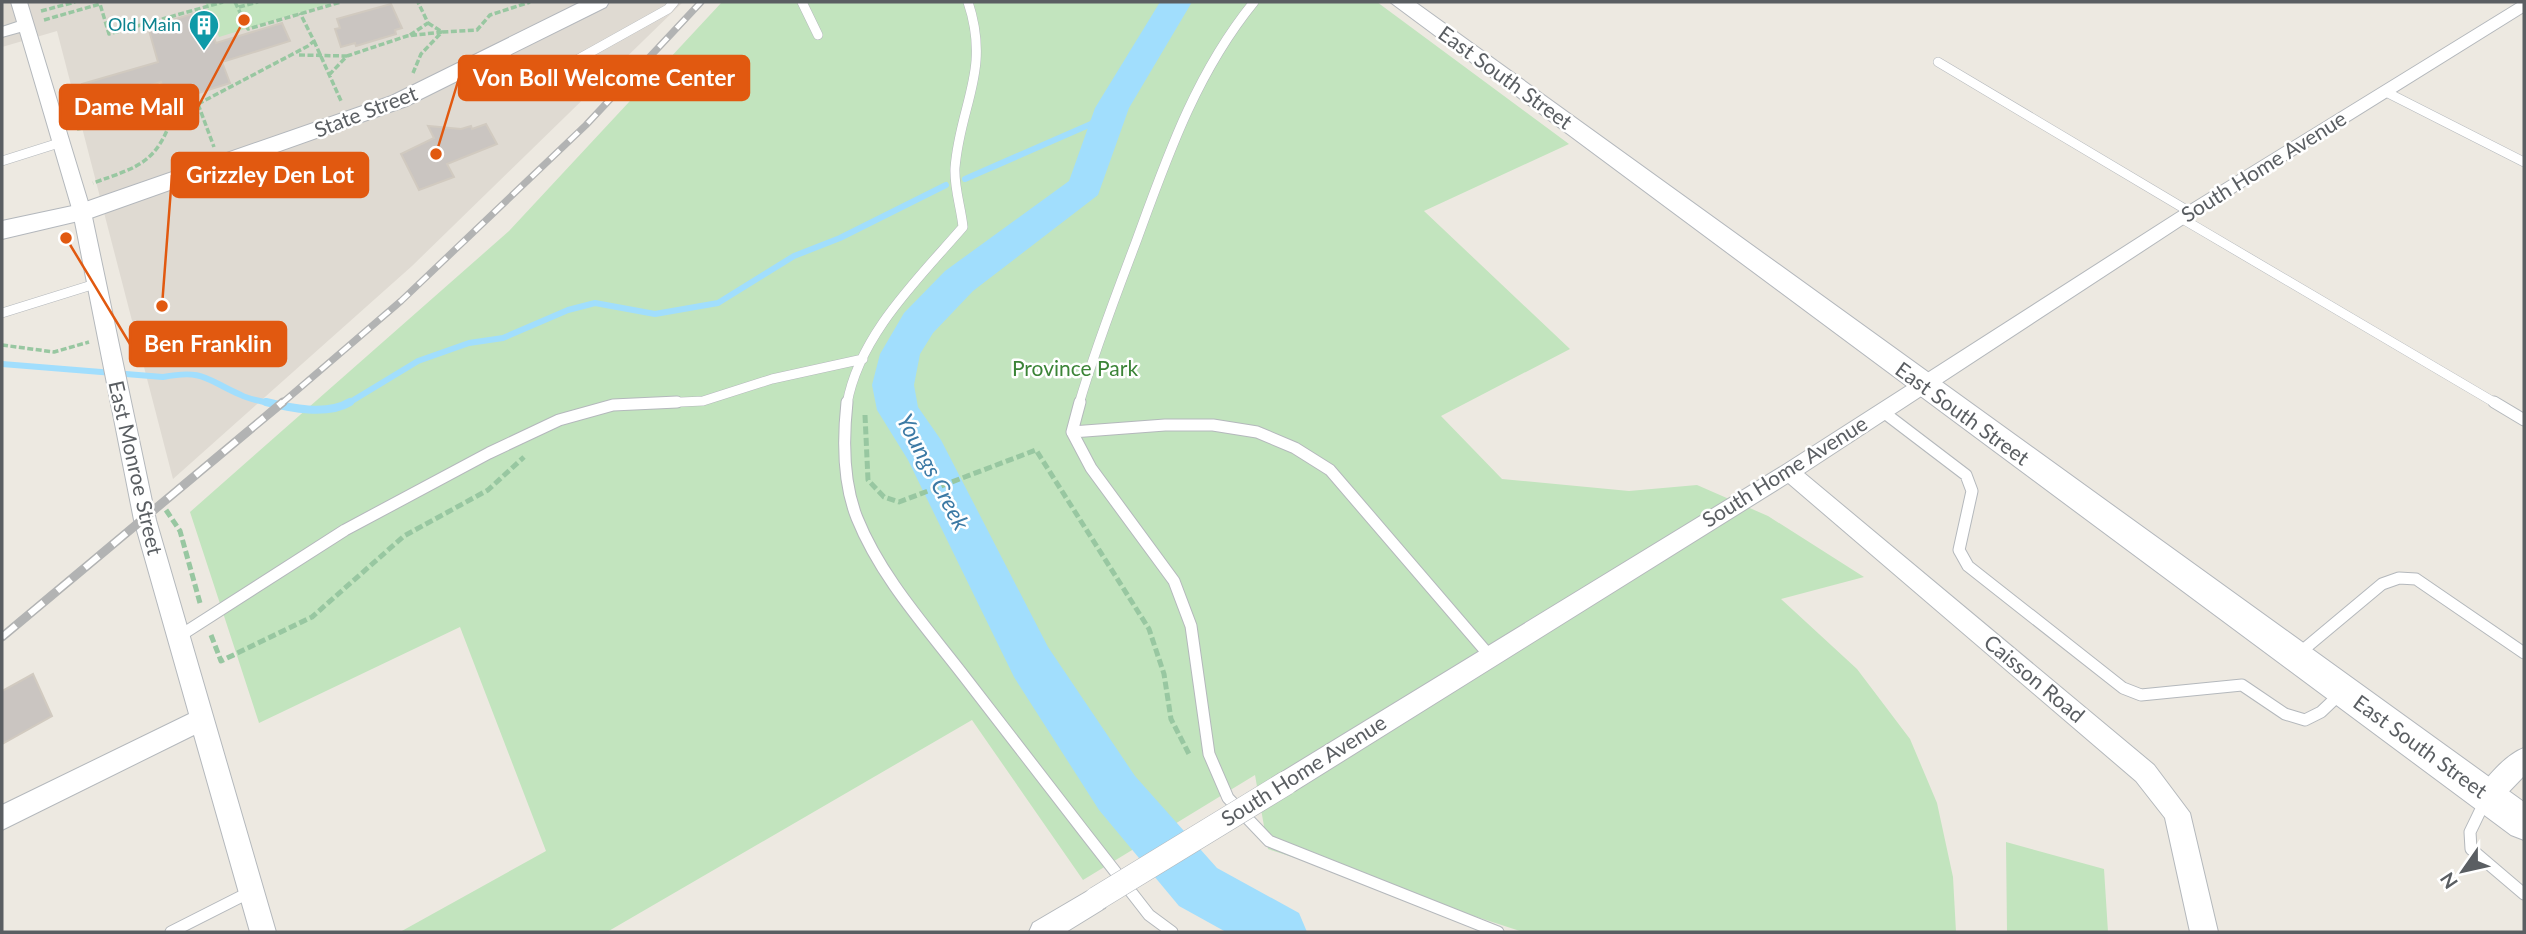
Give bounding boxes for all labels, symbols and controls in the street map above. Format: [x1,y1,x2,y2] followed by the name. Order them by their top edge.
[187,8,221,52] building icon: Old Main
[108,13,181,35] place label: Old Main
[1434,20,1578,134] street label: East South Street
[459,56,749,100] callout: Von Boll Welcome Center
[472,63,736,91] text: Von Boll Welcome Center
[311,79,421,142] street label: State Street
[60,85,198,129] callout: Dame Mall
[74,92,184,120] text: Dame Mall
[2176,105,2350,227] street label: South Home Avenue
[172,153,368,197] callout: Grizzley Den Lot
[186,160,354,188] text: Grizzley Den Lot
[130,322,286,366] callout: Ben Franklin
[144,329,272,357] text: Ben Franklin
[1012,355,1138,380] park label: Province Park
[1891,356,2035,470] street label: East South Street
[104,378,169,558] street label: East Monroe Street
[892,409,977,535] water label: Youngs Creek
[1697,410,1871,532] street label: South Home Avenue
[1980,629,2090,727] street label: Caisson Road
[2349,689,2493,803] street label: East South Street
[1216,709,1390,831] street label: South Home Avenue
[2428,836,2498,906] north arrow
[2435,868,2462,893] text: N

